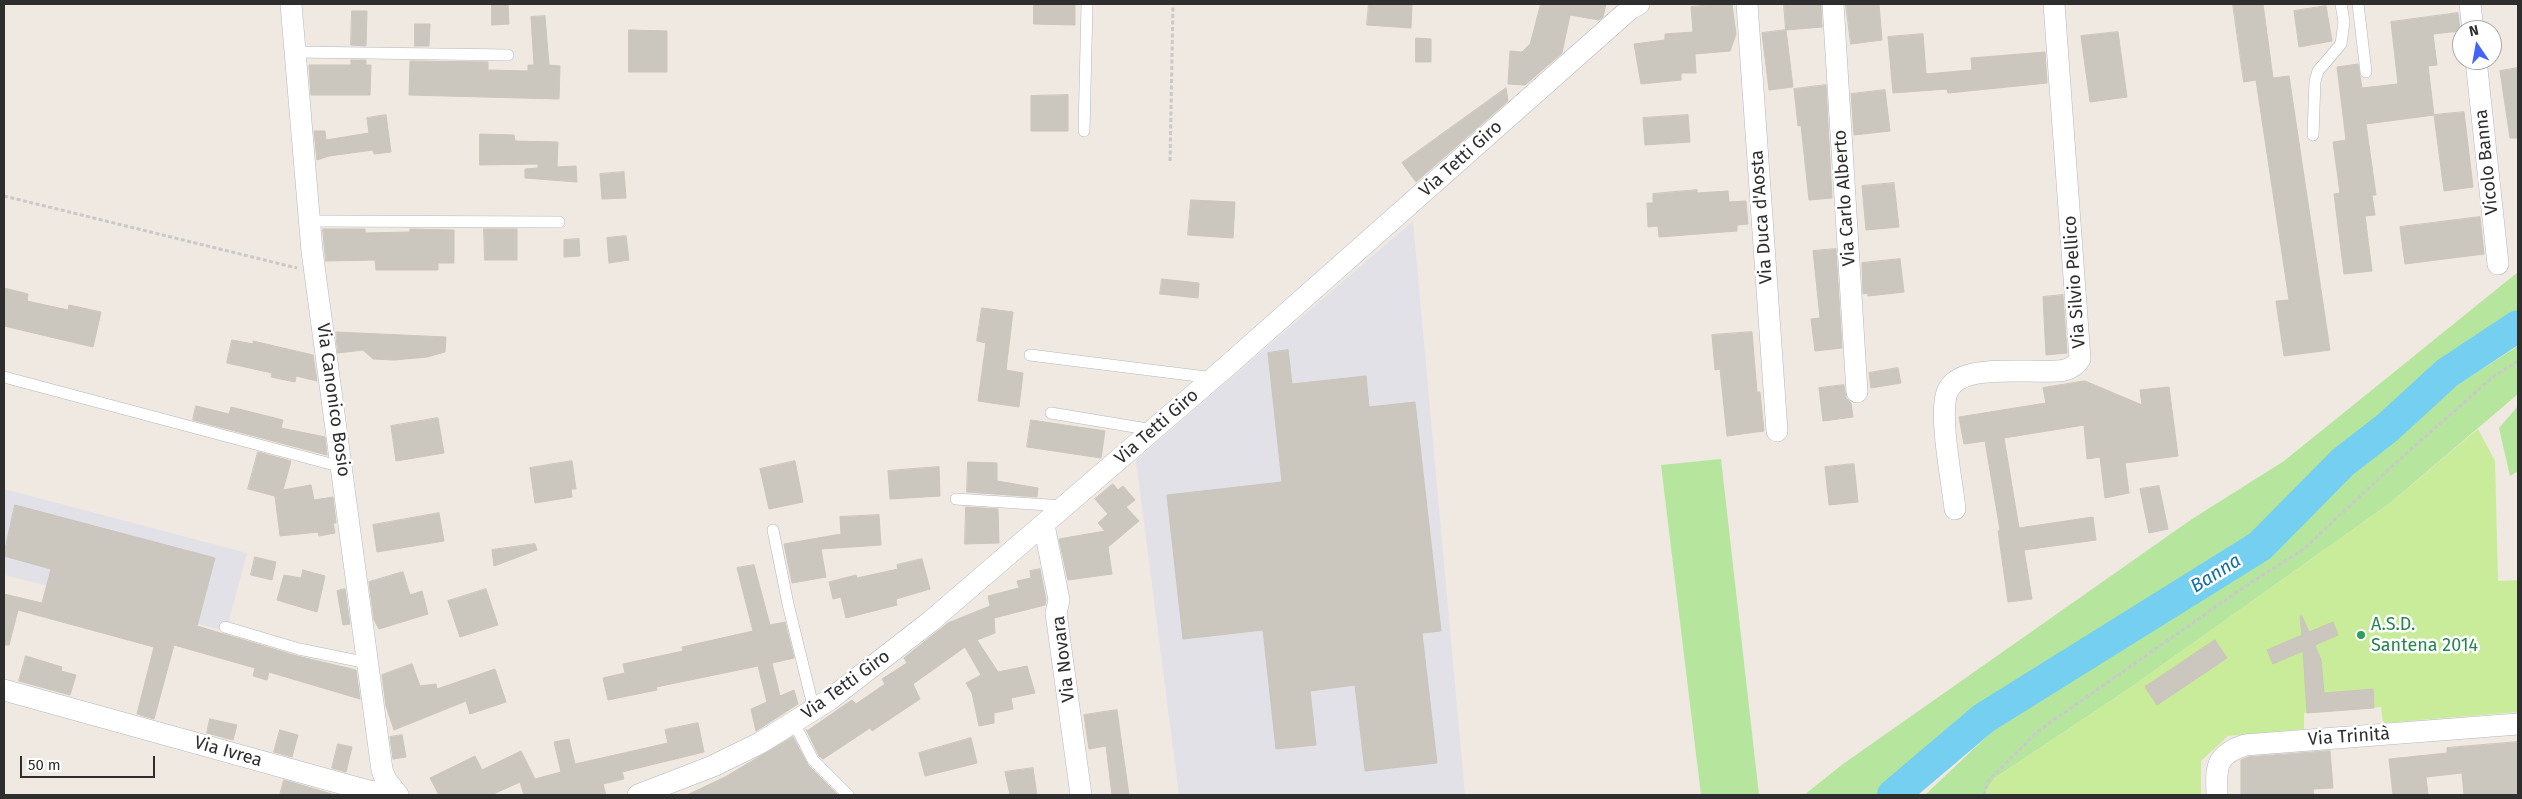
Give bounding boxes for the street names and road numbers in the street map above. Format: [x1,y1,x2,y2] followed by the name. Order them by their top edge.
[2471,108,2503,216] street label: Vicolo Banna
[1415,116,1507,202] street label: Via Tetti Giro
[1829,129,1861,267] street label: Via Carlo Alberto
[1747,149,1777,285] street label: Via Duca d'Aosta
[2060,215,2090,349] street label: Via Silvio Pellico
[312,322,354,478] street label: Via Canonico Bosio
[1111,385,1203,469] street label: Via Tetti Giro
[1048,615,1080,703] street label: Via Novara
[798,646,894,724] street label: Via Tetti Giro
[2307,723,2391,751] street label: Via Trinità
[192,732,264,772] street label: Via Ivrea

